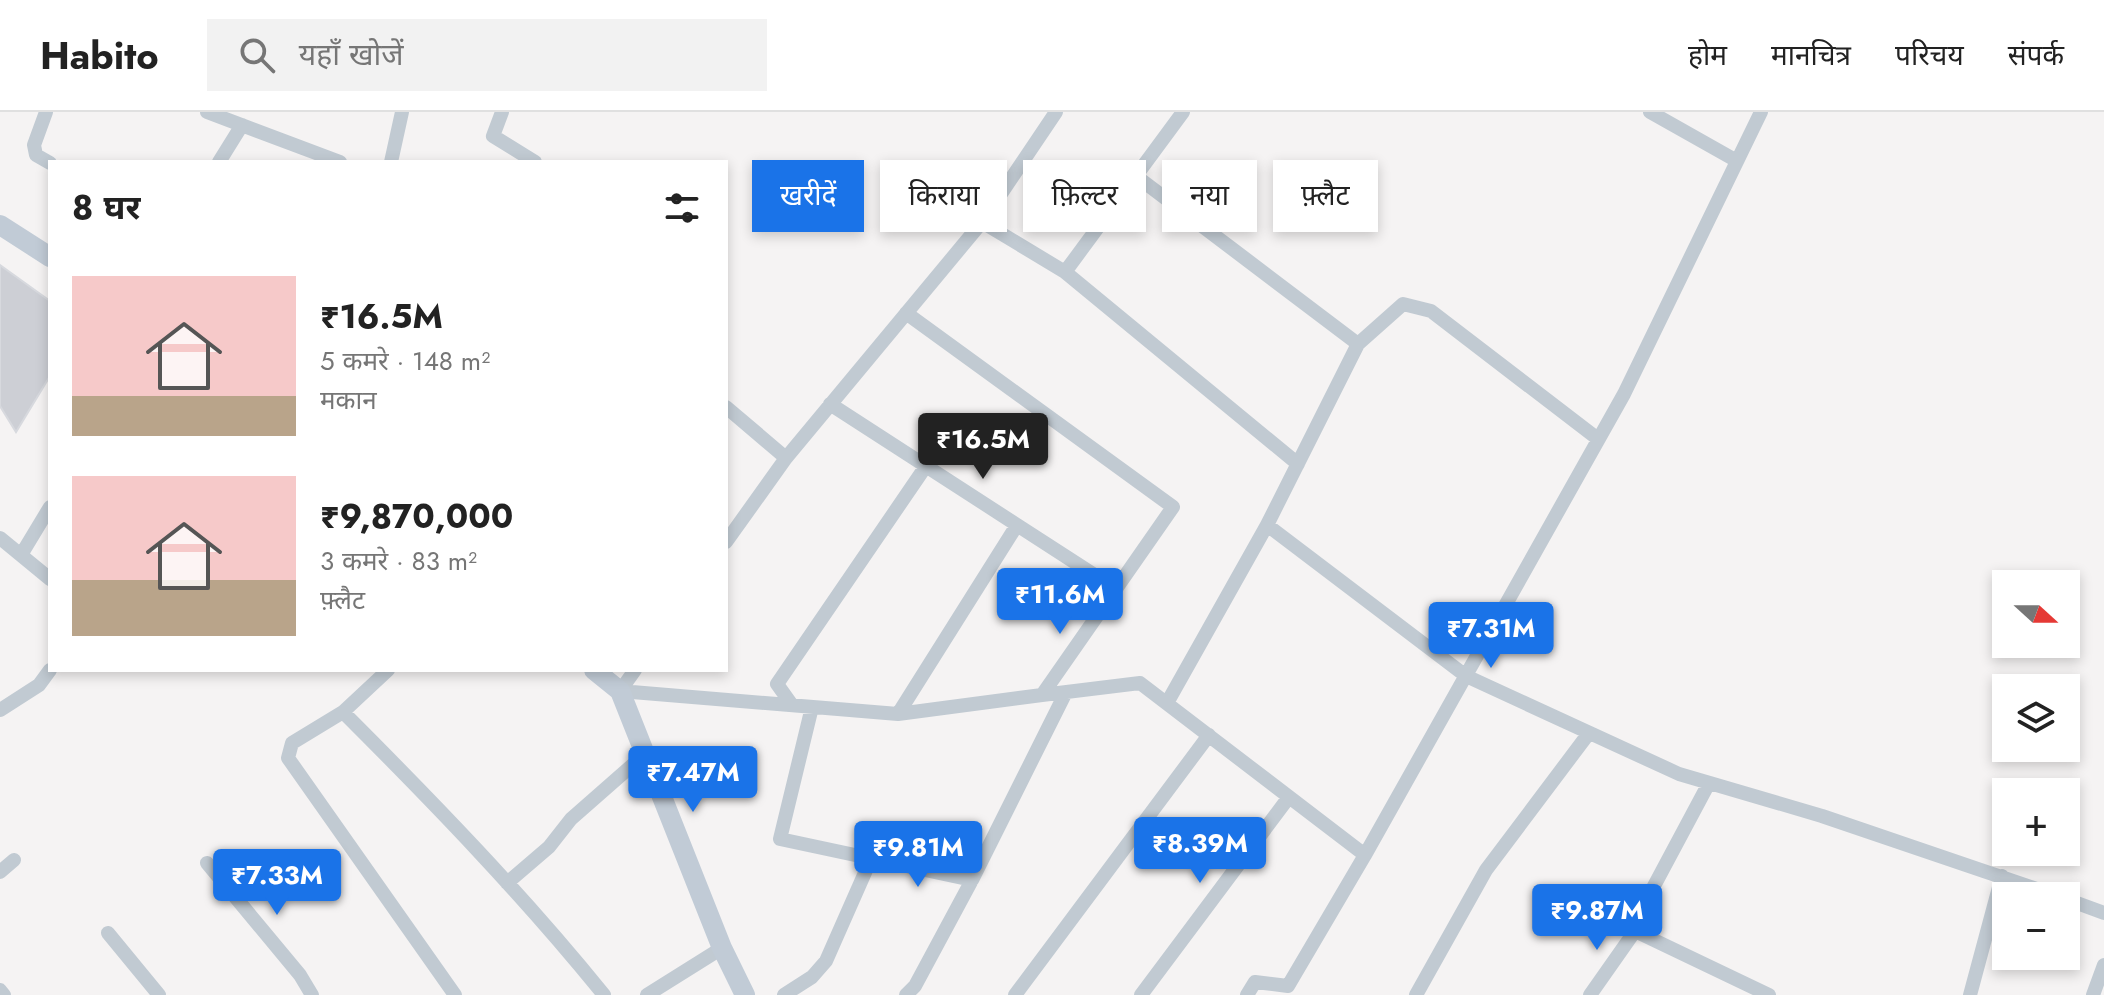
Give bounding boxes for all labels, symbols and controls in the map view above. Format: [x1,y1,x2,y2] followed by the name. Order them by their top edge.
[207,19,767,91] search box
[40,28,159,83] text: Habito
[235,33,279,77] icon: search
[299,33,403,76] text: यहाँ खोजें
[1688,35,1727,76] text: होम
[1771,35,1851,76] text: मानचित्र
[1895,35,1964,76] text: परिचय
[2008,35,2064,76] text: संपर्क
[752,160,864,232] chip: खरीदें
[880,160,1007,232] chip: किराया
[1023,160,1146,232] chip: फ़िल्टर
[1162,160,1257,232] chip: नया
[1273,160,1378,232] chip: फ़्लैट
[72,183,141,232] text: 8 घर
[660,186,704,230] icon: filters
[320,292,443,341] text: ₹16.5M
[136,308,232,404] icon: home
[320,342,490,380] text: 5 कमरे · 148 m²
[320,381,377,419] text: मकान
[918,413,1048,481] pin: ₹16.5M
[936,420,1030,458] text: ₹16.5M
[320,492,513,541] text: ₹9,870,000
[136,508,232,604] icon: home
[320,542,477,580] text: 3 कमरे · 83 m²
[995,568,1125,636] pin: ₹11.6M
[1992,570,2080,658] north arrow
[1992,570,2080,970] map controls
[1015,575,1105,613] text: ₹11.6M
[320,581,365,619] text: फ़्लैट
[1426,602,1556,670] pin: ₹7.31M
[1447,609,1535,647] text: ₹7.31M
[1992,674,2080,762] button: layers
[628,746,758,814] pin: ₹7.47M
[646,753,740,791] text: ₹7.47M
[1992,778,2080,866] button: +
[1135,817,1265,885] pin: ₹8.39M
[853,821,983,889] pin: ₹9.81M
[1152,824,1248,862] text: ₹8.39M
[872,828,964,866] text: ₹9.81M
[212,849,342,917] pin: ₹7.33M
[231,856,323,894] text: ₹7.33M
[1992,882,2080,970] button: −
[1532,884,1662,952] pin: ₹9.87M
[1550,891,1644,929] text: ₹9.87M

